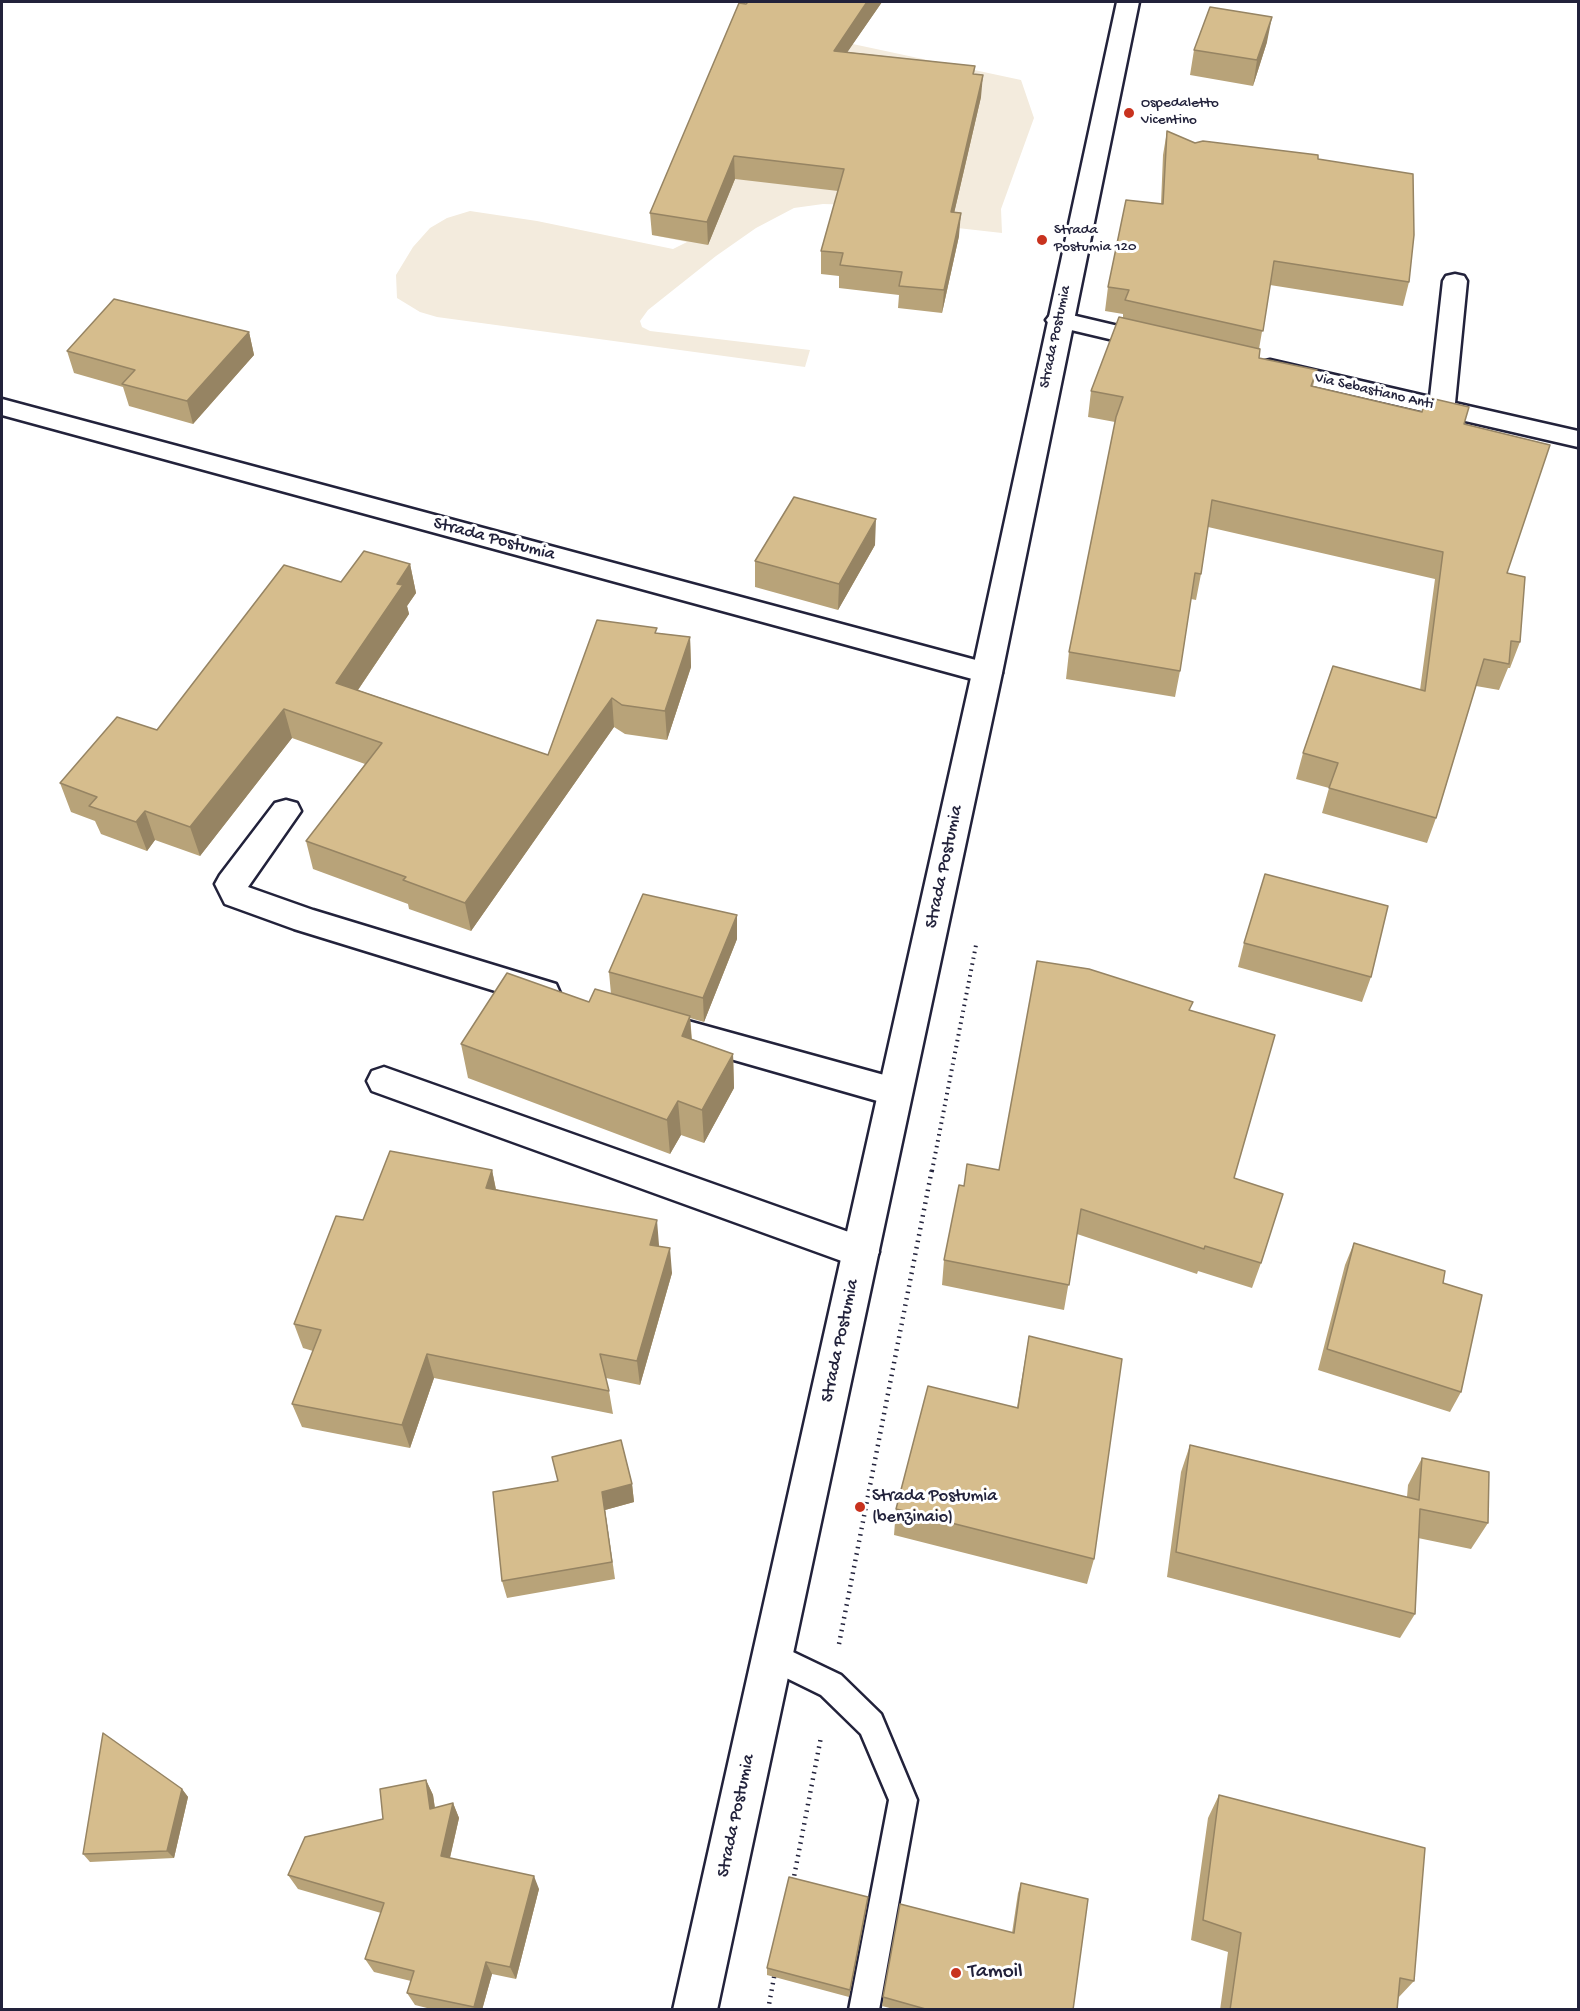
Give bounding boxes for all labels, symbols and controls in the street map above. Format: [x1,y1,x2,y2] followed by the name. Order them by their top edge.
[1141,95,1219,130] place label: Ospedaletto Vicentino
[1122,106,1136,120] marker: Ospedaletto Vicentino
[1054,222,1136,257] place label: Strada Postumia 120
[1035,233,1049,247] marker: Strada Postumia 120
[1036,284,1076,390] street label: Strada Postumia
[1313,370,1435,414] street label: Via Sebastiano Anti
[431,513,557,567] street label: Strada Postumia
[921,804,969,930] street label: Strada Postumia
[817,1278,865,1404] street label: Strada Postumia
[872,1486,997,1528] place label: Strada Postumia (benzinaio)
[853,1500,867,1514] marker: Strada Postumia (benzinaio)
[713,1753,761,1879] street label: Strada Postumia
[968,1960,1023,1986] place label: Tamoil
[949,1966,963,1980] marker: Tamoil

